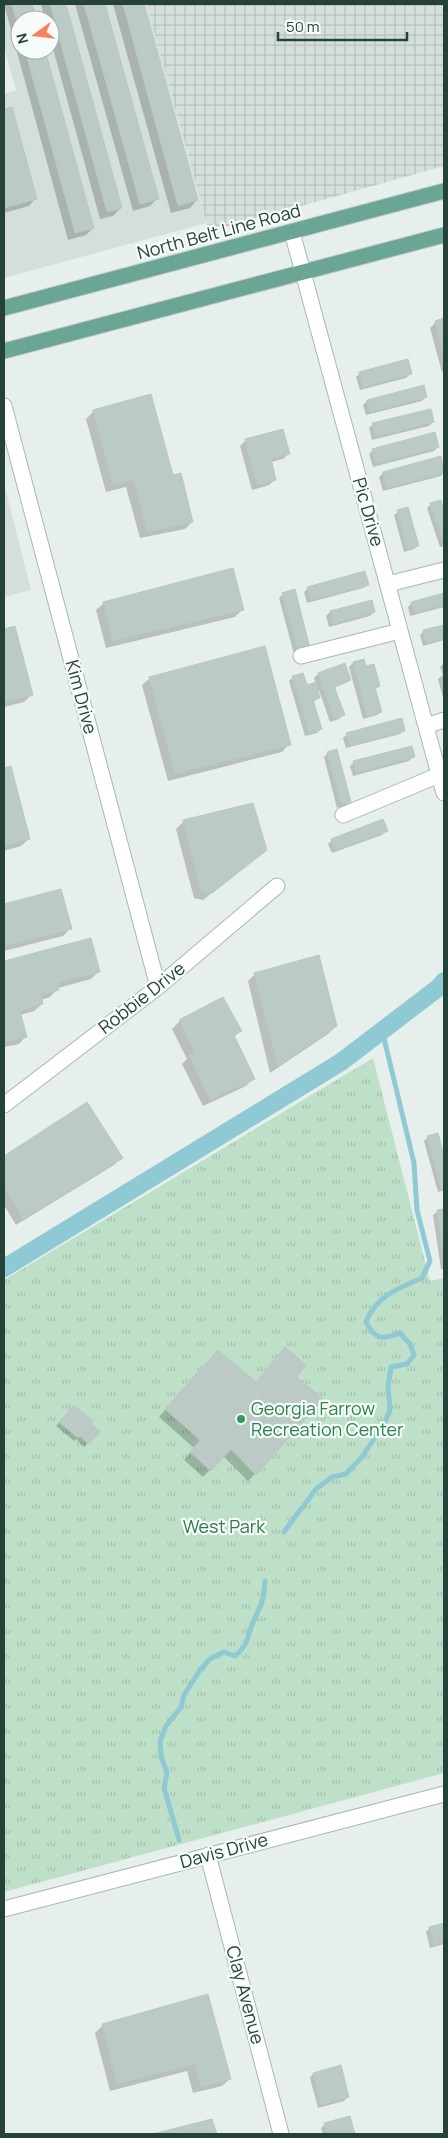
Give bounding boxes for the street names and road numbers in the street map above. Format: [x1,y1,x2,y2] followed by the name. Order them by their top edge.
[134,198,303,264] street label: North Belt Line Road
[348,474,390,549] street label: Pic Drive
[61,657,103,736] street label: Kim Drive
[93,956,190,1039] street label: Robbie Drive
[177,1827,270,1873] street label: Davis Drive
[221,1943,271,2047] street label: Clay Avenue

